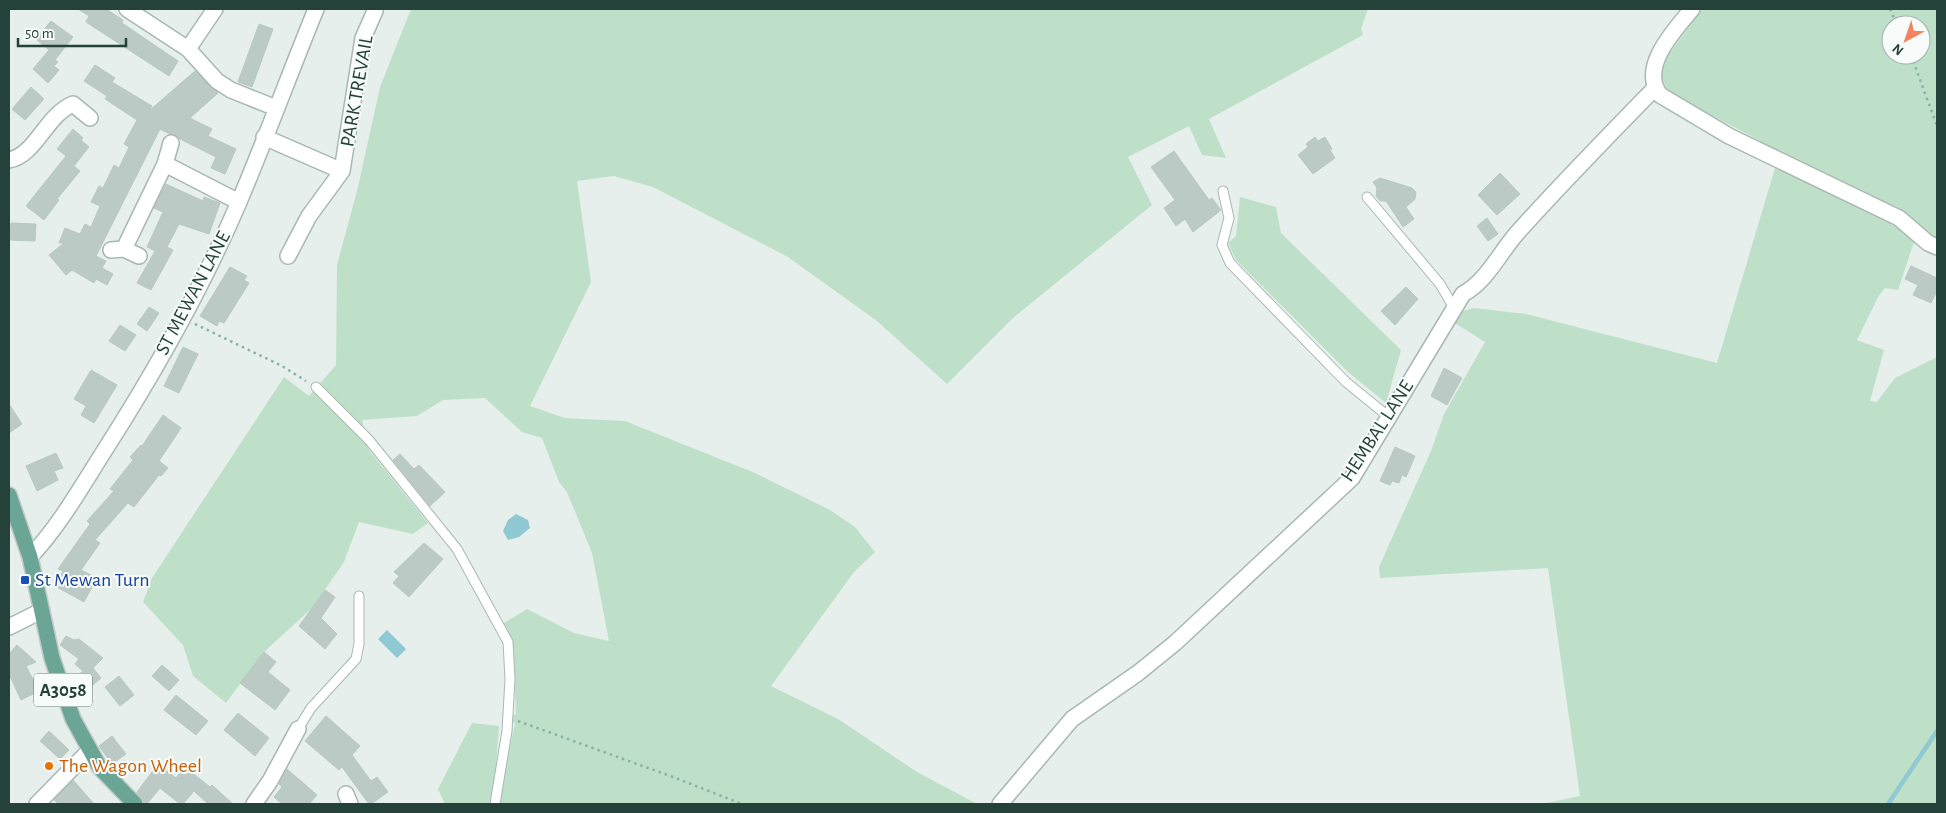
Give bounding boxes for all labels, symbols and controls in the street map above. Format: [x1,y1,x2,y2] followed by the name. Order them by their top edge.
[18,15,125,47] scale bar
[1881,15,1931,65] north arrow
[25,26,54,41] text: 50 m
[337,33,377,148] street label: PARK TREVAIL
[1890,41,1907,58] text: N
[152,228,234,358] street label: ST MEWAN LANE
[1337,377,1417,485] street label: HEMBAL LANE
[35,570,150,590] place label: St Mewan Turn
[19,574,31,586] marker: St Mewan Turn
[34,674,92,706] road number: A3058
[59,756,202,776] place label: The Wagon Wheel
[43,760,55,772] marker: The Wagon Wheel

